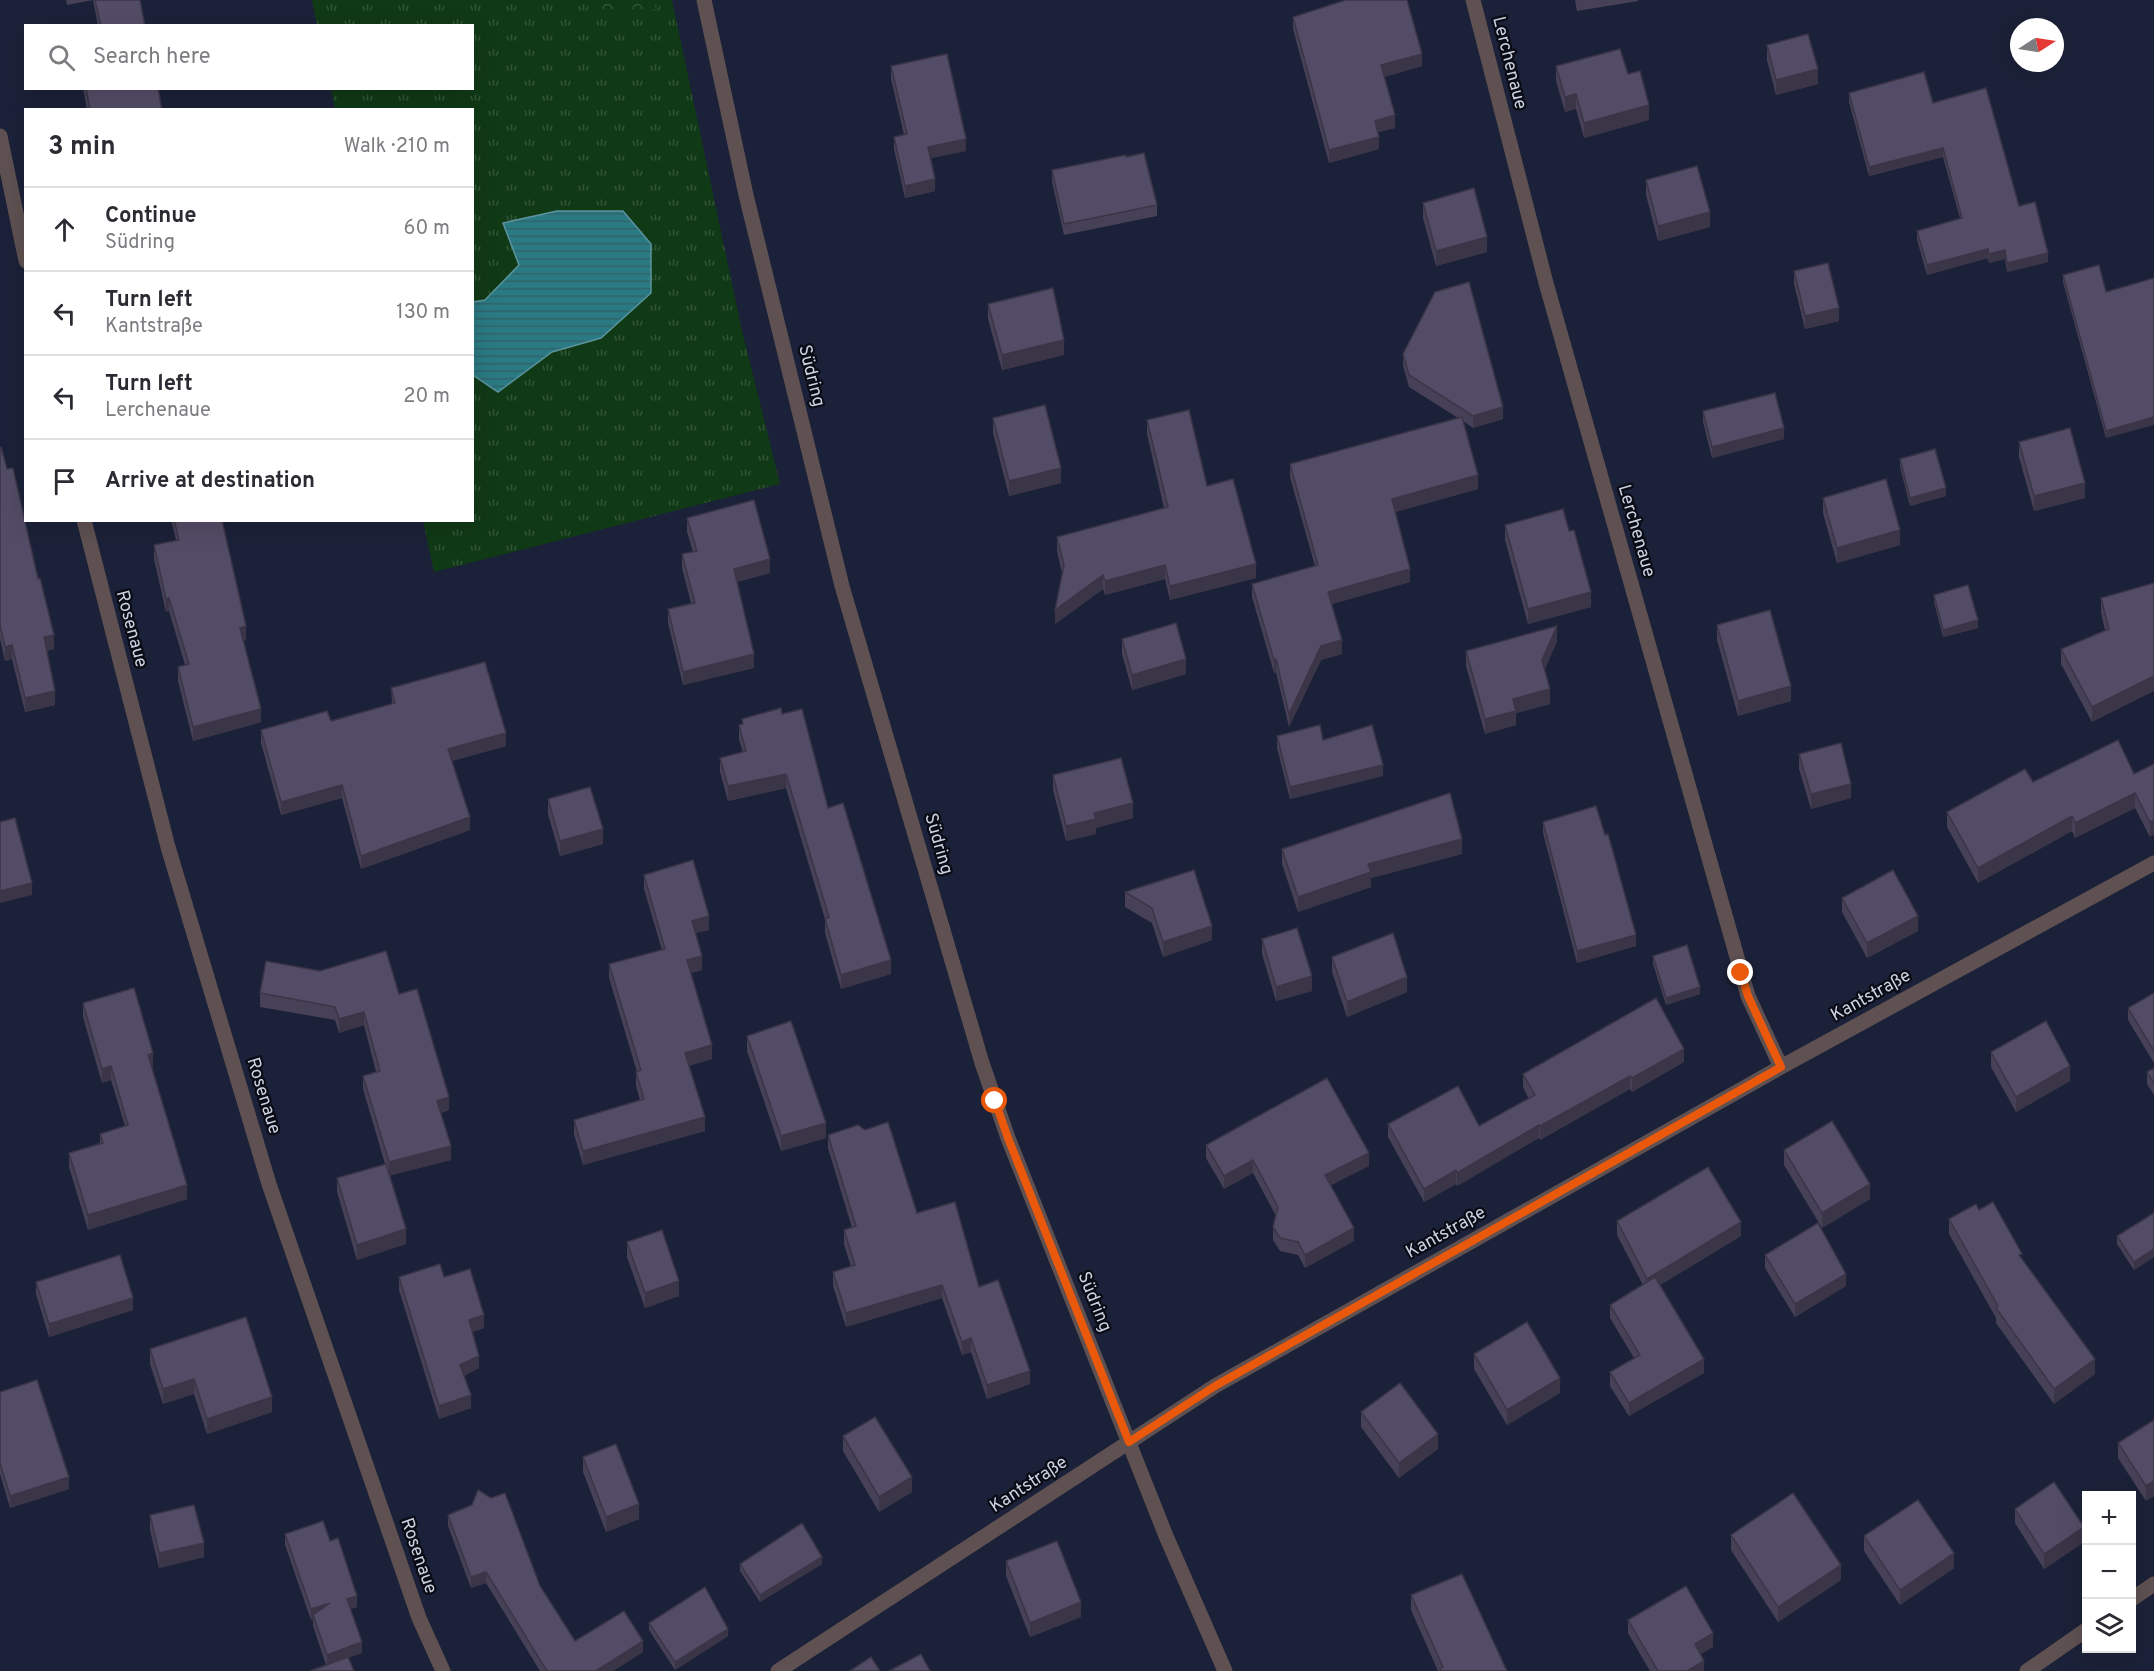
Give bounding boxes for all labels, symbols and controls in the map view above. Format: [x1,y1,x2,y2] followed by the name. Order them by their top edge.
[1486,14,1532,112] street label: Lerchenaue
[2010,18,2064,72] north arrow
[24,24,474,90] search box
[45,41,78,74] icon: search
[93,44,211,71] text: Search here
[48,131,116,164] text: 3 min
[344,134,450,160] text: Walk · 210 m
[105,203,196,230] text: Continue
[48,213,81,246] icon: ahead
[404,216,450,242] text: 60 m
[105,230,175,256] text: Südring
[105,287,193,314] text: Turn left
[48,297,81,330] icon: left
[396,300,450,326] text: 130 m
[105,314,203,340] text: Kantstraße
[792,343,830,409] street label: Südring
[105,371,193,398] text: Turn left
[48,381,81,414] icon: left
[403,384,450,410] text: 20 m
[105,398,211,424] text: Lerchenaue
[48,465,81,498] icon: arrive
[105,468,315,495] text: Arrive at destination
[1612,482,1660,580] street label: Lerchenaue
[110,588,152,670] street label: Rosenaue
[918,811,958,877] street label: Südring
[1727,959,1753,985] route end
[1827,965,1915,1027] street label: Kantstraße
[240,1055,286,1137] street label: Rosenaue
[981,1087,1007,1113] route start
[1402,1202,1490,1264] street label: Kantstraße
[1072,1268,1116,1336] street label: Südring
[986,1451,1072,1519] street label: Kantstraße
[2082,1491,2136,1653] map controls
[2082,1491,2136,1545] button: +
[394,1515,442,1597] street label: Rosenaue
[2082,1545,2136,1599] button: −
[2082,1599,2136,1653] button: layers

